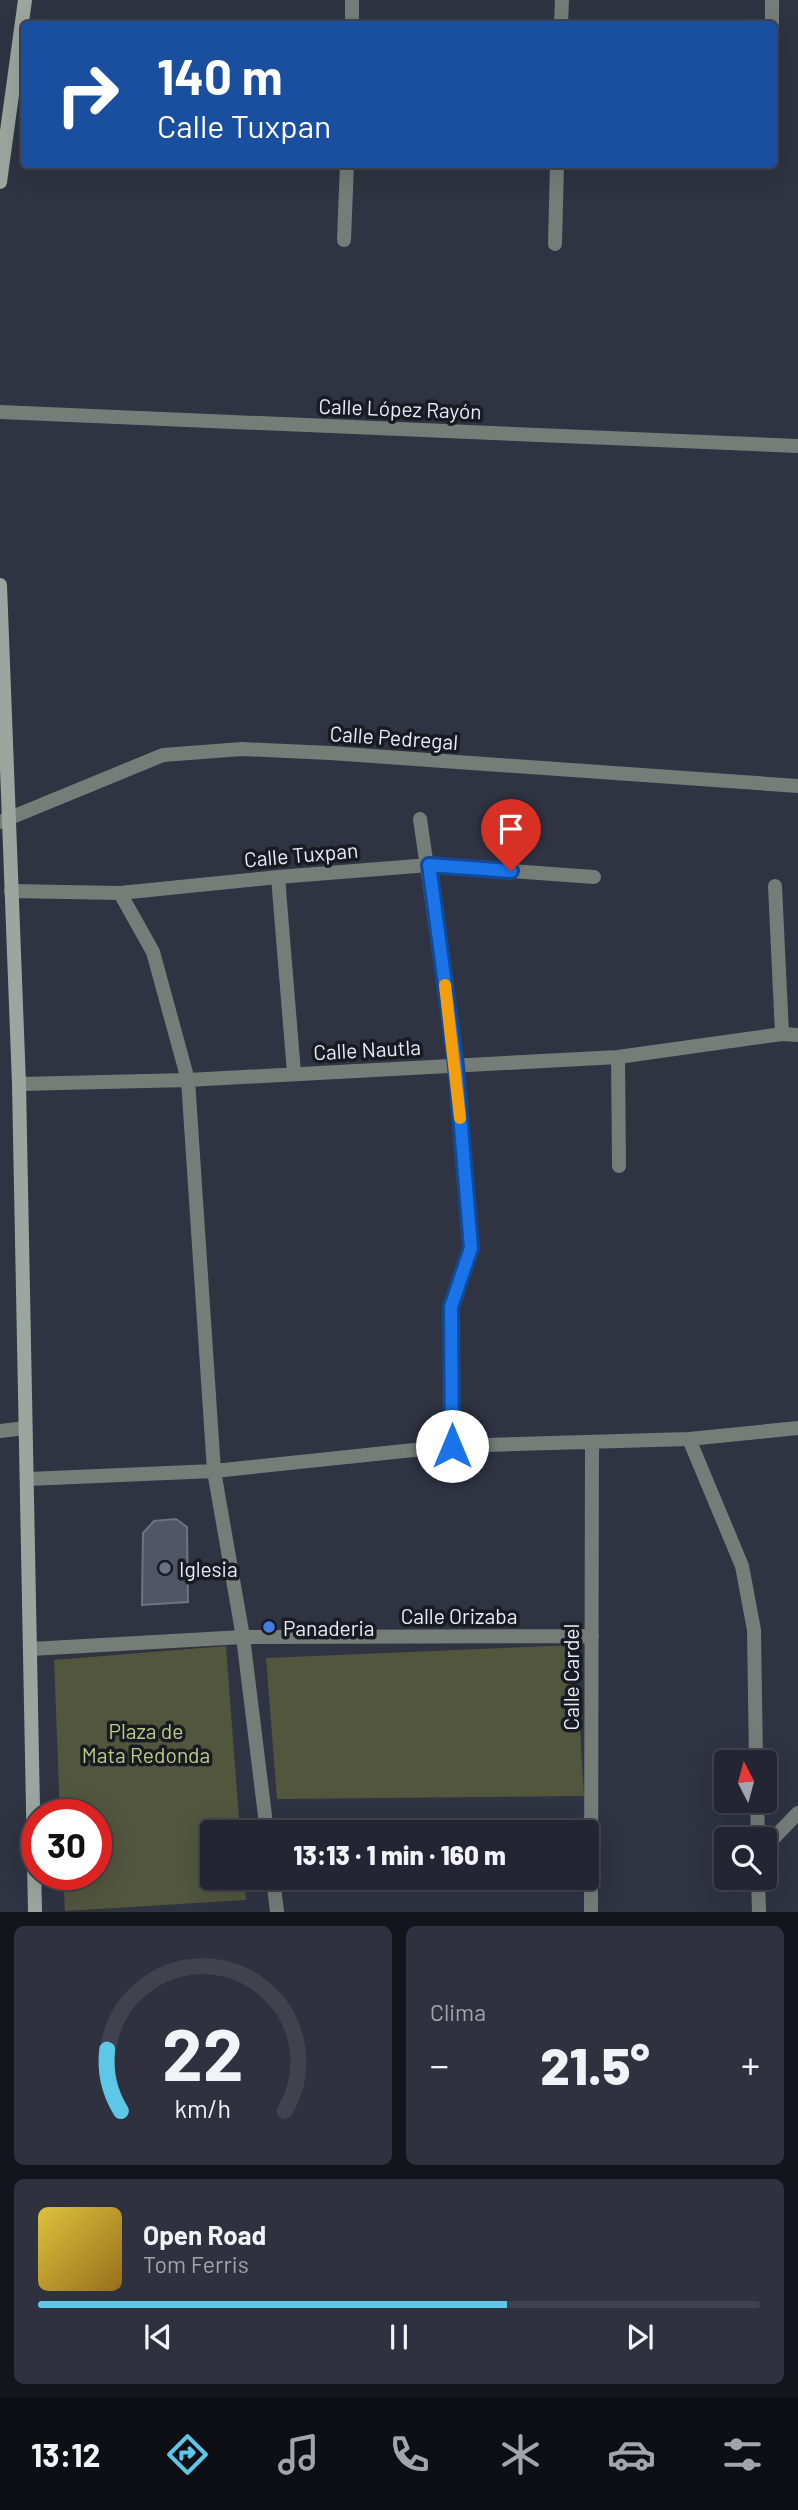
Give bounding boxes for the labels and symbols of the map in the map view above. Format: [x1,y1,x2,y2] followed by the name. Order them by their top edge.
[318,393,482,423] street label: Calle López Rayón
[329,720,459,754] street label: Calle Pedregal
[481,799,541,871] pin
[243,837,359,871] street label: Calle Tuxpan
[313,1034,421,1064] street label: Calle Nautla
[415,1409,489,1483] position arrow
[179,1556,238,1581] place label: Iglesia
[157,1560,173,1576] marker: Iglesia
[401,1603,517,1628] street label: Calle Orizaba
[283,1615,375,1640] place label: Panaderia
[261,1619,277,1635] marker: Panaderia
[558,1624,583,1730] street label: Calle Cardel
[82,1718,210,1767] park label: Plaza de Mata Redonda
[714,1750,777,1813] north arrow
[21,1799,112,1890] speed limit sign: 30

